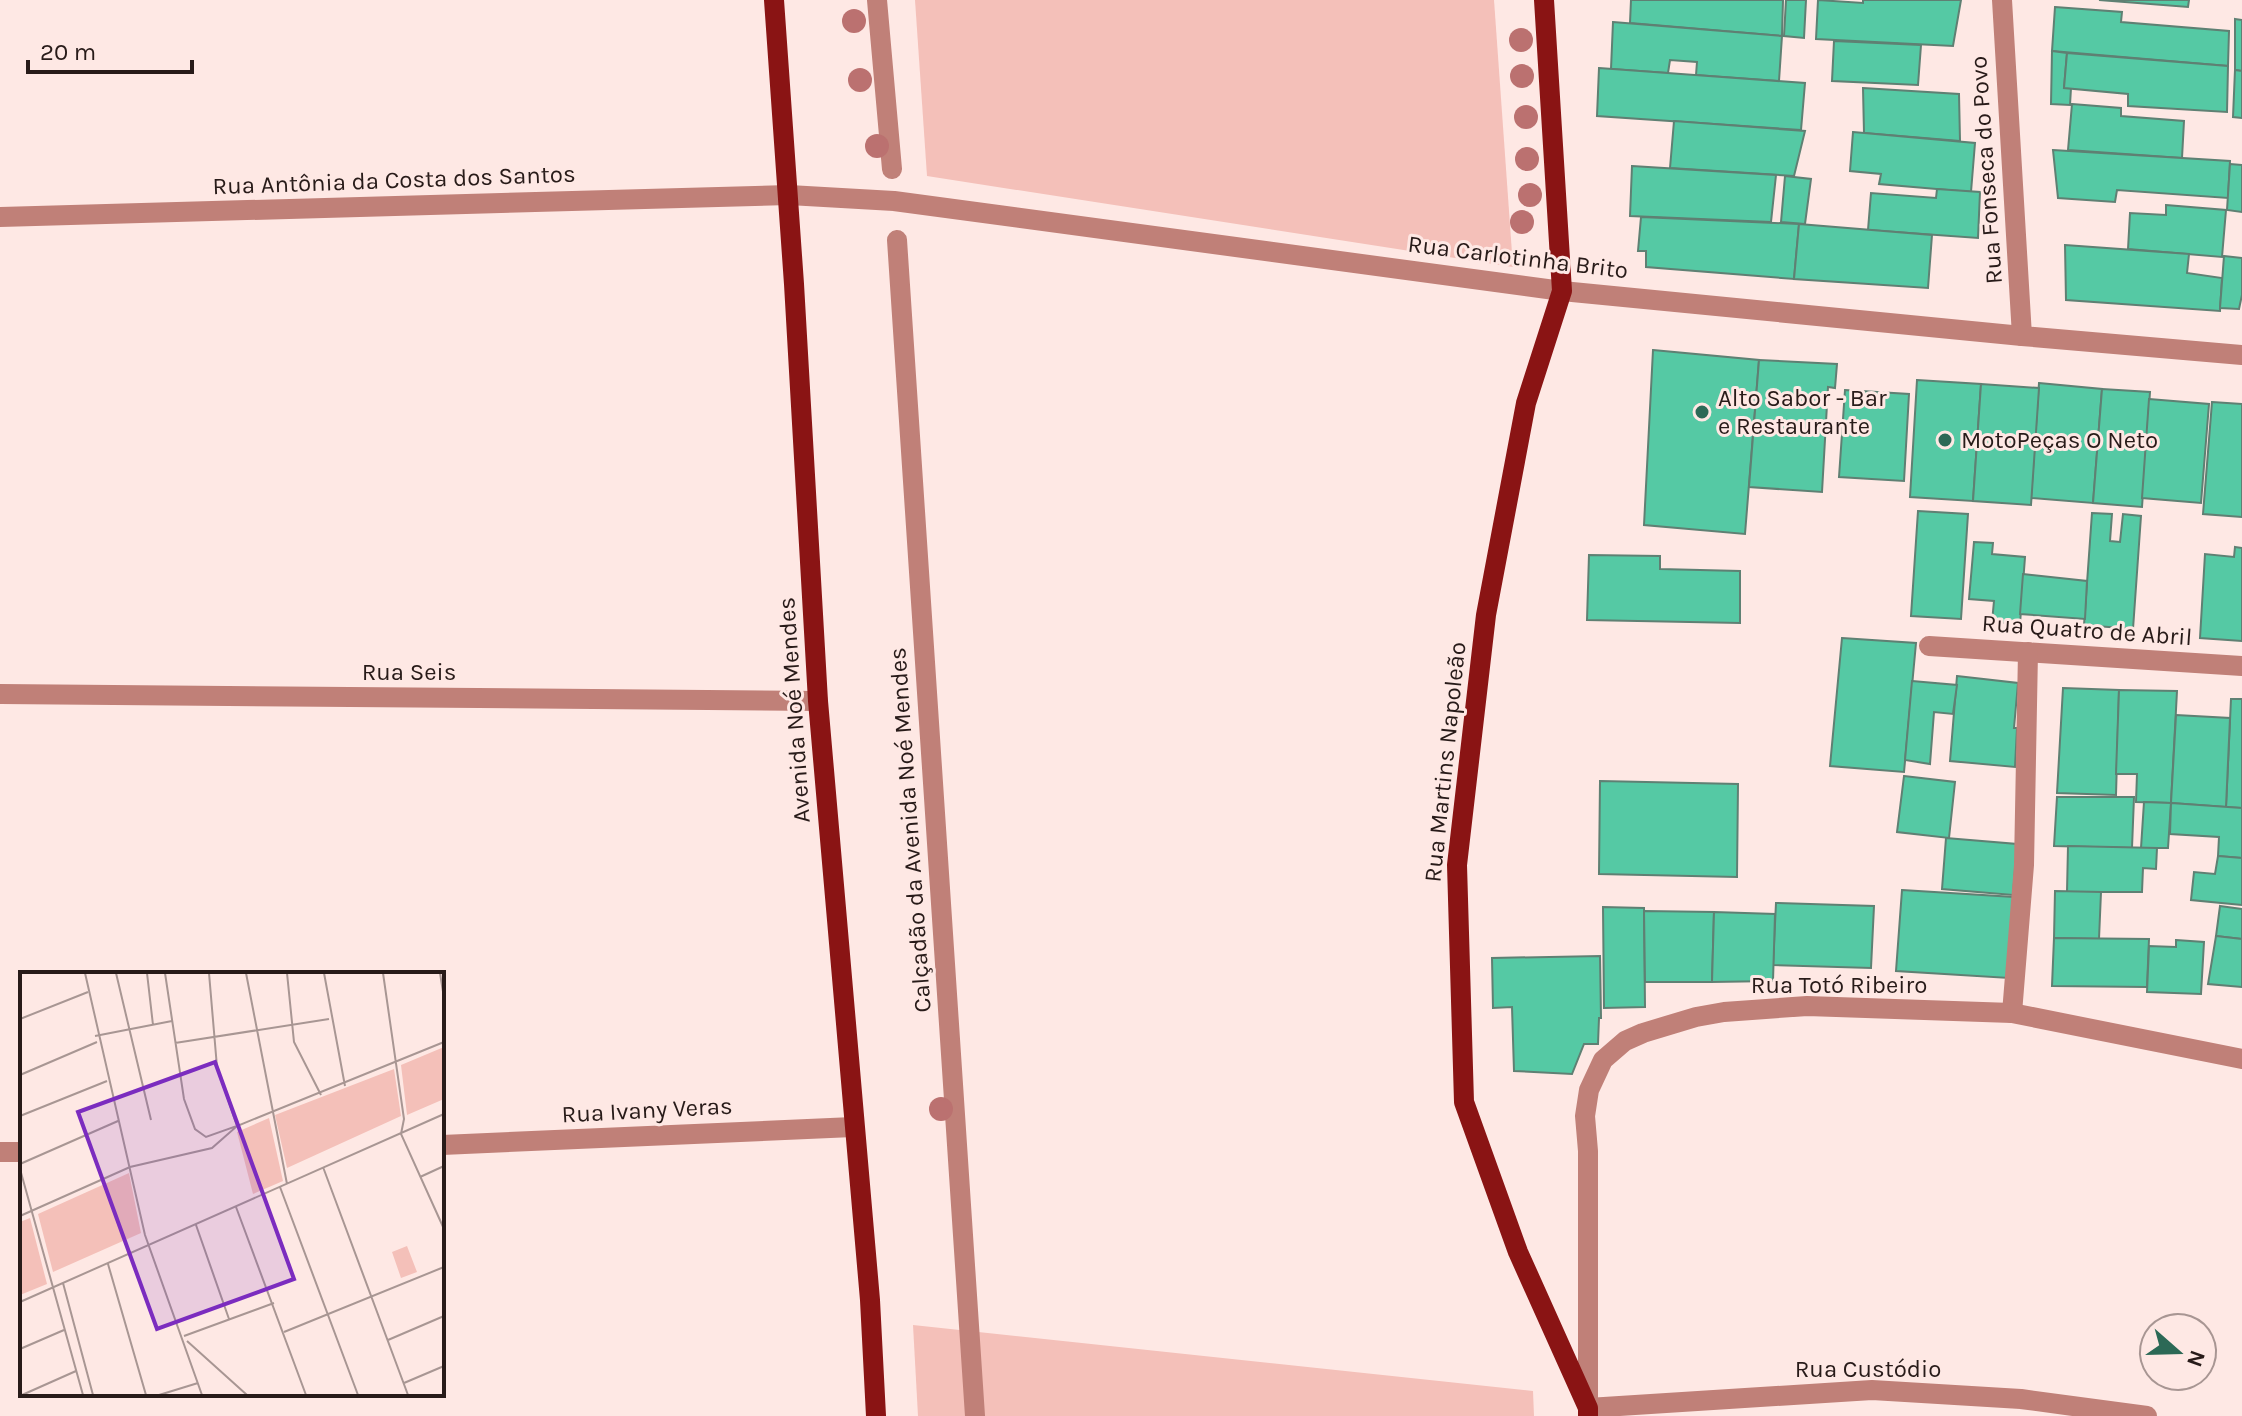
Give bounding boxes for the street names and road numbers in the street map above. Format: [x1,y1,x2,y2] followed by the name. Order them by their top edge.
[1964,55,2008,285] street label: Rua Fonseca do Povo
[212,160,576,200] street label: Rua Antônia da Costa dos Santos
[1406,230,1630,284] street label: Rua Carlotinha Brito
[772,596,816,824] street label: Avenida Noé Mendes
[1981,609,2193,651] street label: Rua Quatro de Abril
[1418,640,1472,884] street label: Rua Martins Napoleão
[883,647,937,1013] street label: Calçadão da Avenida Noé Mendes
[362,658,456,686] street label: Rua Seis
[1751,971,1927,999] street label: Rua Totó Ribeiro
[561,1092,733,1128] street label: Rua Ivany Veras
[1795,1355,1941,1383] street label: Rua Custódio

